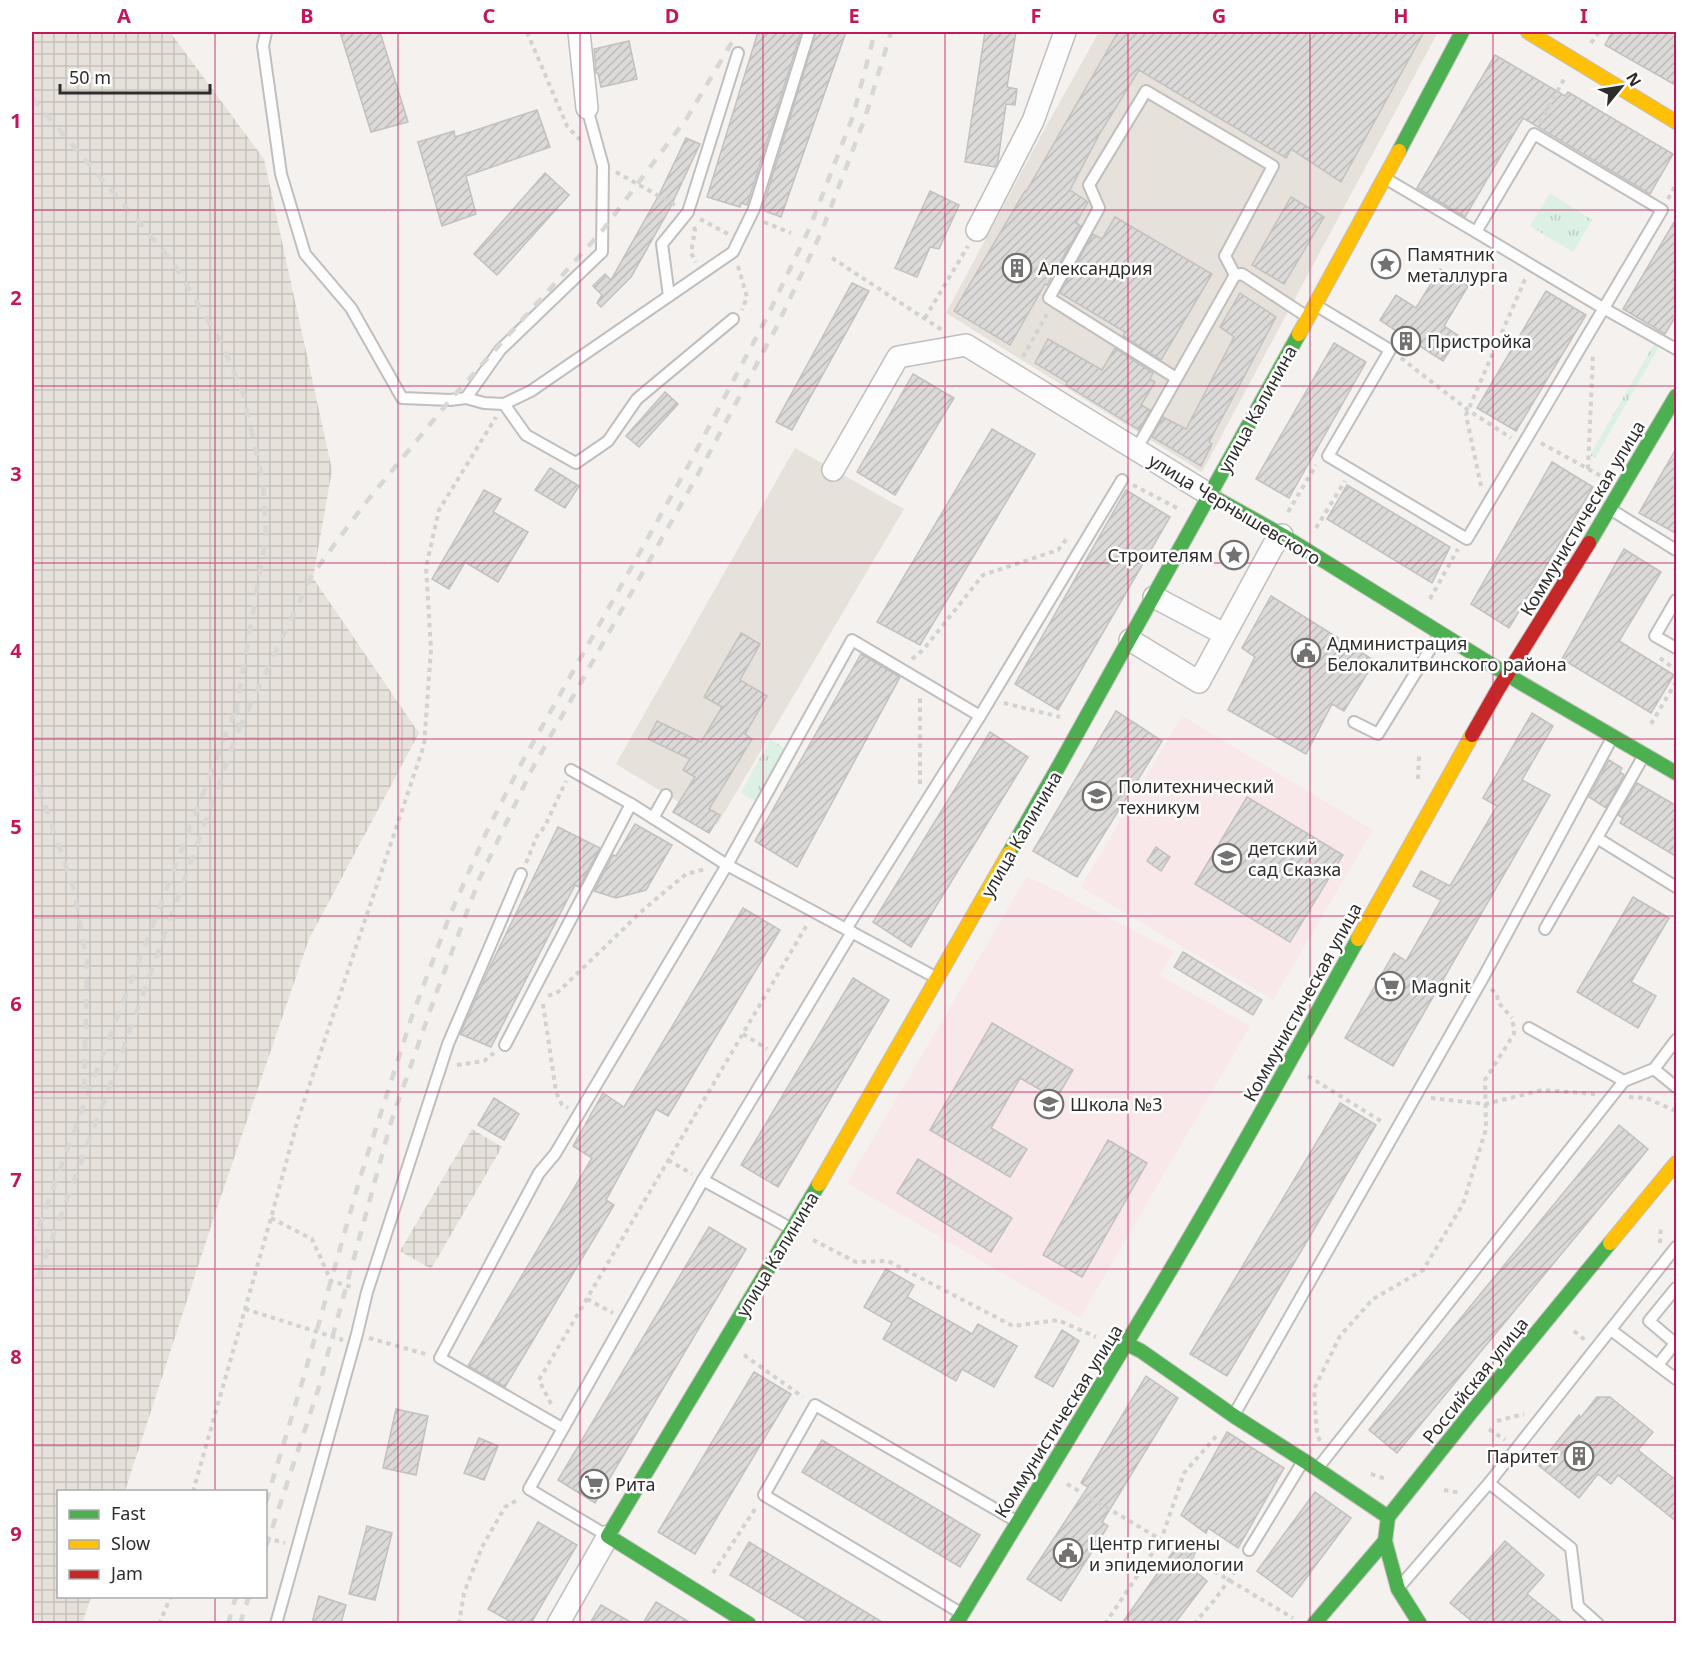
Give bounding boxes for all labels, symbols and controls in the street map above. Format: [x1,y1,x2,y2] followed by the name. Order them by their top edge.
[117,2,131,29] text: A
[300,2,314,29] text: B
[483,2,496,29] text: C
[665,2,679,29] text: D
[848,2,860,29] text: E
[1031,2,1041,29] text: F
[1212,2,1226,29] text: G
[1393,2,1409,29] text: H
[1580,2,1588,29] text: I
[60,57,210,95] scale bar
[1591,57,1651,117] north arrow
[69,65,111,89] text: 50 m
[1621,68,1647,91] text: N
[10,107,22,134] text: 1
[1407,242,1508,287] place label: Памятник металлурга
[1370,248,1402,280] place icon: Памятник металлурга
[1001,252,1033,284] building icon: Александрия
[1038,256,1153,280] place label: Александрия
[10,284,22,311] text: 2
[1390,325,1422,357] building icon: Пристройка
[1427,329,1532,353] place label: Пристройка
[1212,341,1302,477] street label: улица Калинина
[1514,416,1650,620] street label: Коммунистическая улица
[1145,448,1325,570] street label: улица Чернышевского
[10,460,22,487] text: 3
[1218,539,1250,571] place icon: Строителям
[1107,543,1213,567] place label: Строителям
[1327,631,1567,676] place label: Администрация Белокалитвинского района
[10,637,22,664] text: 4
[1290,637,1322,669] public building icon: Администрация Белокалитвинского района
[975,767,1067,901] street label: улица Калинина
[1118,774,1274,819] place label: Политехнический техникум
[1081,780,1113,812] school or university icon: Политехнический техникум
[10,813,22,840] text: 5
[1248,836,1341,881] place label: детский сад Сказка
[1211,842,1243,874] school or university icon: детский сад Сказка
[1237,898,1367,1106] street label: Коммунистическая улица
[1374,970,1406,1002] supermarket icon: Magnit
[1411,974,1471,998] place label: Magnit
[10,990,22,1017] text: 6
[1033,1088,1065,1120] school or university icon: Школа №3
[1070,1092,1162,1116] place label: Школа №3
[10,1166,22,1193] text: 7
[730,1187,824,1321] street label: улица Калинина
[1417,1312,1533,1448] street label: Российская улица
[989,1320,1127,1522] street label: Коммунистическая улица
[10,1343,22,1370] text: 8
[1563,1440,1595,1472] building icon: Паритет
[1486,1444,1559,1468] place label: Паритет
[578,1468,610,1500] supermarket icon: Рита
[615,1472,655,1496] place label: Рита
[57,1490,267,1598] legend
[111,1501,146,1525] text: Fast
[10,1520,22,1547] text: 9
[111,1531,150,1555] text: Slow
[1089,1531,1244,1576] place label: Центр гигиены и эпидемиологии
[1052,1537,1084,1569] public building icon: Центр гигиены и эпидемиологии
[109,1561,143,1585] text: Jam

